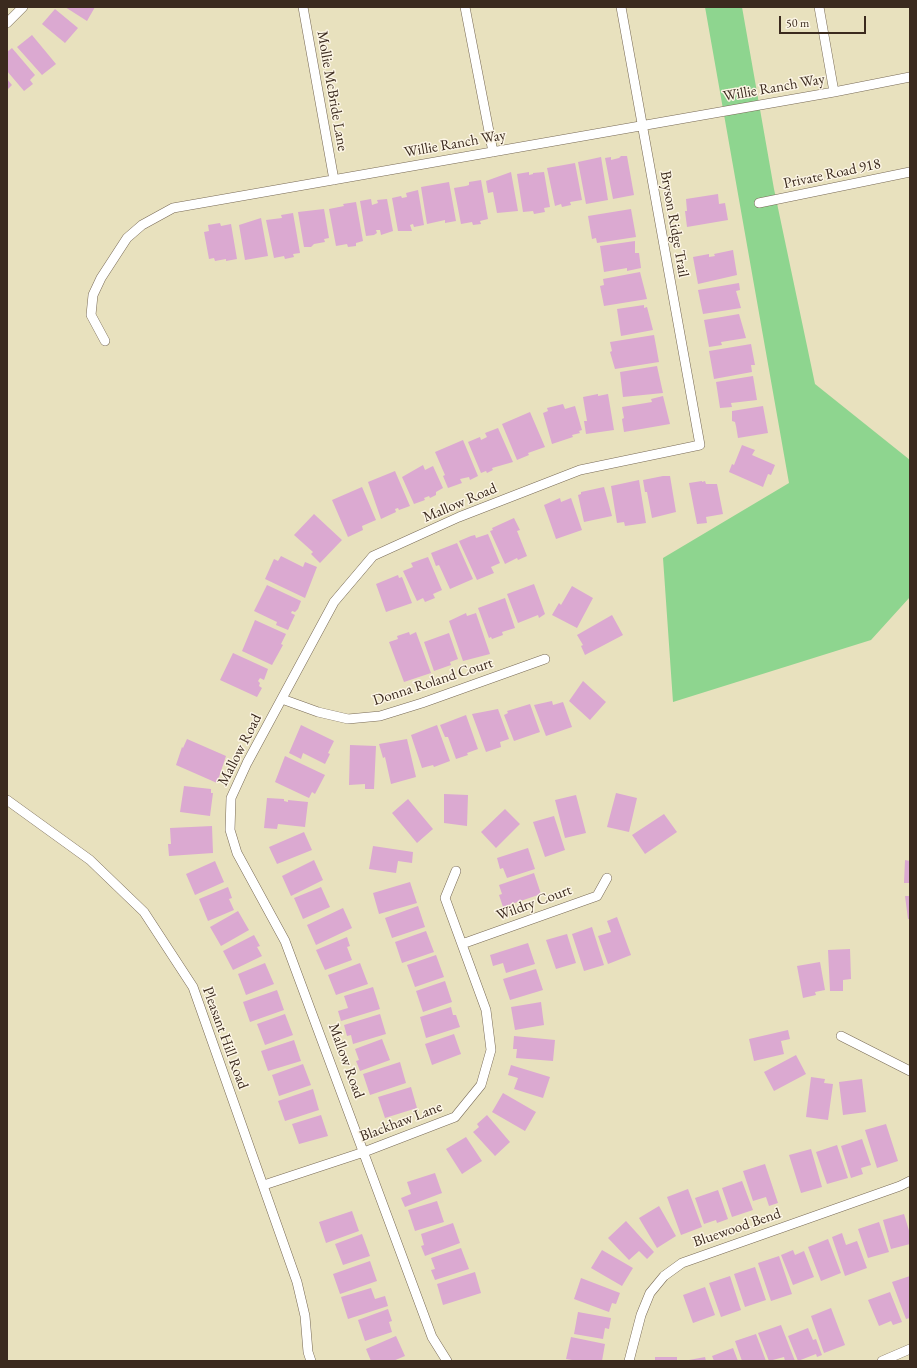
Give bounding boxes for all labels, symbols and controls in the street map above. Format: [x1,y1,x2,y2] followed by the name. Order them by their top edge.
[781,8,868,34] scale bar
[786,15,809,31] text: 50 m
[313,29,351,153] street label: Mollie McBride Lane
[722,70,826,106] street label: Willie Ranch Way
[403,126,507,162] street label: Willie Ranch Way
[782,155,882,193] street label: Private Road 918
[656,169,692,279] street label: Bryson Ridge Trail
[420,479,500,527] street label: Mallow Road
[371,654,495,710] street label: Donna Roland Court
[214,711,266,789] street label: Mallow Road
[494,881,574,925] street label: Wildry Court
[198,984,252,1092] street label: Pleasant Hill Road
[324,1021,368,1101] street label: Mallow Road
[357,1098,445,1146] street label: Blackhaw Lane
[691,1205,783,1251] street label: Bluewood Bend

